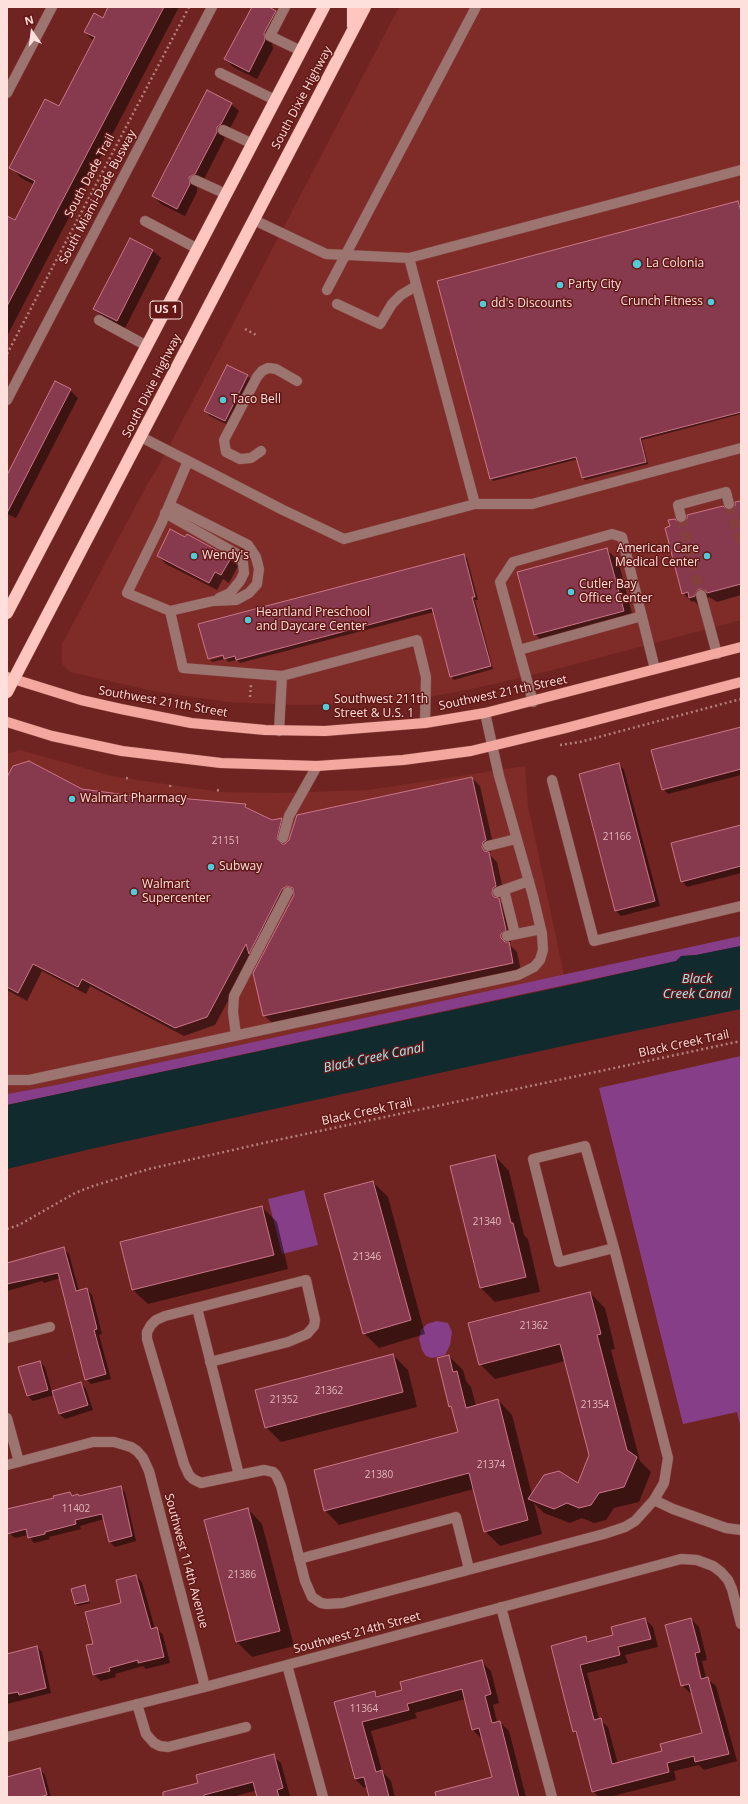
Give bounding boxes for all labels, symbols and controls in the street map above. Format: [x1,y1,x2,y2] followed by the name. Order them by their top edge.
[12,12,52,52] north arrow
[23,12,35,28] text: N
[269,44,335,152] street label: South Dixie Highway
[56,127,140,267] street label: South Miami-Dade Busway
[62,132,118,220] street label: South Dade Trail
[646,257,704,271] place label: La Colonia
[631,258,643,270] marker: La Colonia
[568,278,621,292] place label: Party City
[555,280,565,290] marker: Party City
[621,295,703,309] place label: Crunch Fitness
[491,297,572,311] place label: dd's Discounts
[706,297,716,307] marker: Crunch Fitness
[478,299,488,309] marker: dd's Discounts
[150,301,182,319] road number: US 1
[120,332,184,440] street label: South Dixie Highway
[231,393,281,407] place label: Taco Bell
[218,395,228,405] marker: Taco Bell
[615,542,699,570] place label: American Care Medical Center
[202,549,249,563] place label: Wendy's
[189,551,199,561] marker: Wendy's
[702,551,712,561] marker: American Care Medical Center
[579,578,653,606] place label: Cutler Bay Office Center
[566,587,576,597] marker: Cutler Bay Office Center
[256,606,370,634] place label: Heartland Preschool and Daycare Center
[243,615,253,625] marker: Heartland Preschool and Daycare Center
[438,672,568,714] street label: Southwest 211th Street
[97,684,229,720] street label: Southwest 211th Street
[334,693,428,721] place label: Southwest 211th Street & U.S. 1
[321,702,331,712] marker: Southwest 211th Street & U.S. 1
[80,792,187,806] place label: Walmart Pharmacy
[67,794,77,804] marker: Walmart Pharmacy
[603,831,631,843] house number: 21166
[212,835,240,847] house number: 21151
[219,860,262,874] place label: Subway
[206,862,216,872] marker: Subway
[142,878,211,906] place label: Walmart Supercenter
[129,887,139,897] marker: Walmart Supercenter
[663,971,731,1002] water label: Black Creek Canal
[637,1027,731,1061] street label: Black Creek Trail
[322,1040,426,1076] water label: Black Creek Canal
[320,1095,414,1129] street label: Black Creek Trail
[473,1216,501,1228] house number: 21340
[353,1251,381,1263] house number: 21346
[520,1320,548,1332] house number: 21362
[315,1385,343,1397] house number: 21362
[270,1394,298,1406] house number: 21352
[581,1399,609,1411] house number: 21354
[477,1459,505,1471] house number: 21374
[365,1469,393,1481] house number: 21380
[161,1492,211,1630] street label: Southwest 114th Avenue
[62,1503,90,1515] house number: 11402
[228,1569,256,1581] house number: 21386
[292,1609,422,1657] street label: Southwest 214th Street
[350,1703,378,1715] house number: 11364

